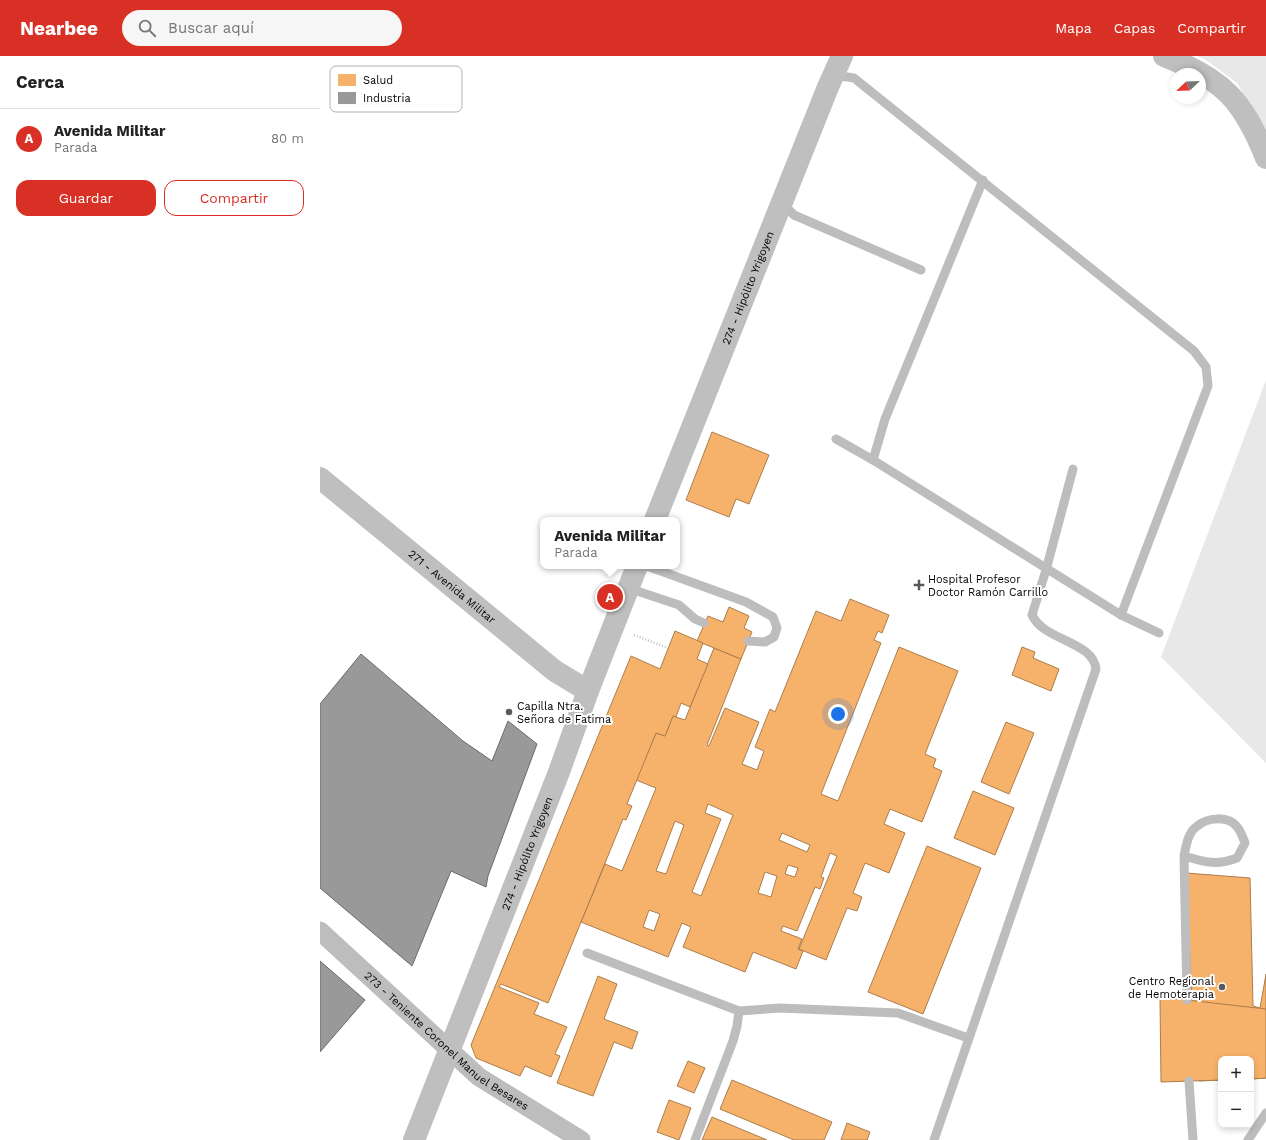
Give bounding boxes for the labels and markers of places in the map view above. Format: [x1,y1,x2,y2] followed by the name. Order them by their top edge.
[928,573,1048,599] place label: Hospital Profesor Doctor Ramón Carrillo
[913,579,925,591] marker: Hospital Profesor Doctor Ramón Carrillo
[597,582,623,612] pin: A
[517,700,611,726] place label: Capilla Ntra. Señora de Fatima
[504,707,514,717] marker: Capilla Ntra. Señora de Fatima
[1128,975,1215,1001] place label: Centro Regional de Hemoterapia
[1217,982,1227,992] marker: Centro Regional de Hemoterapia

